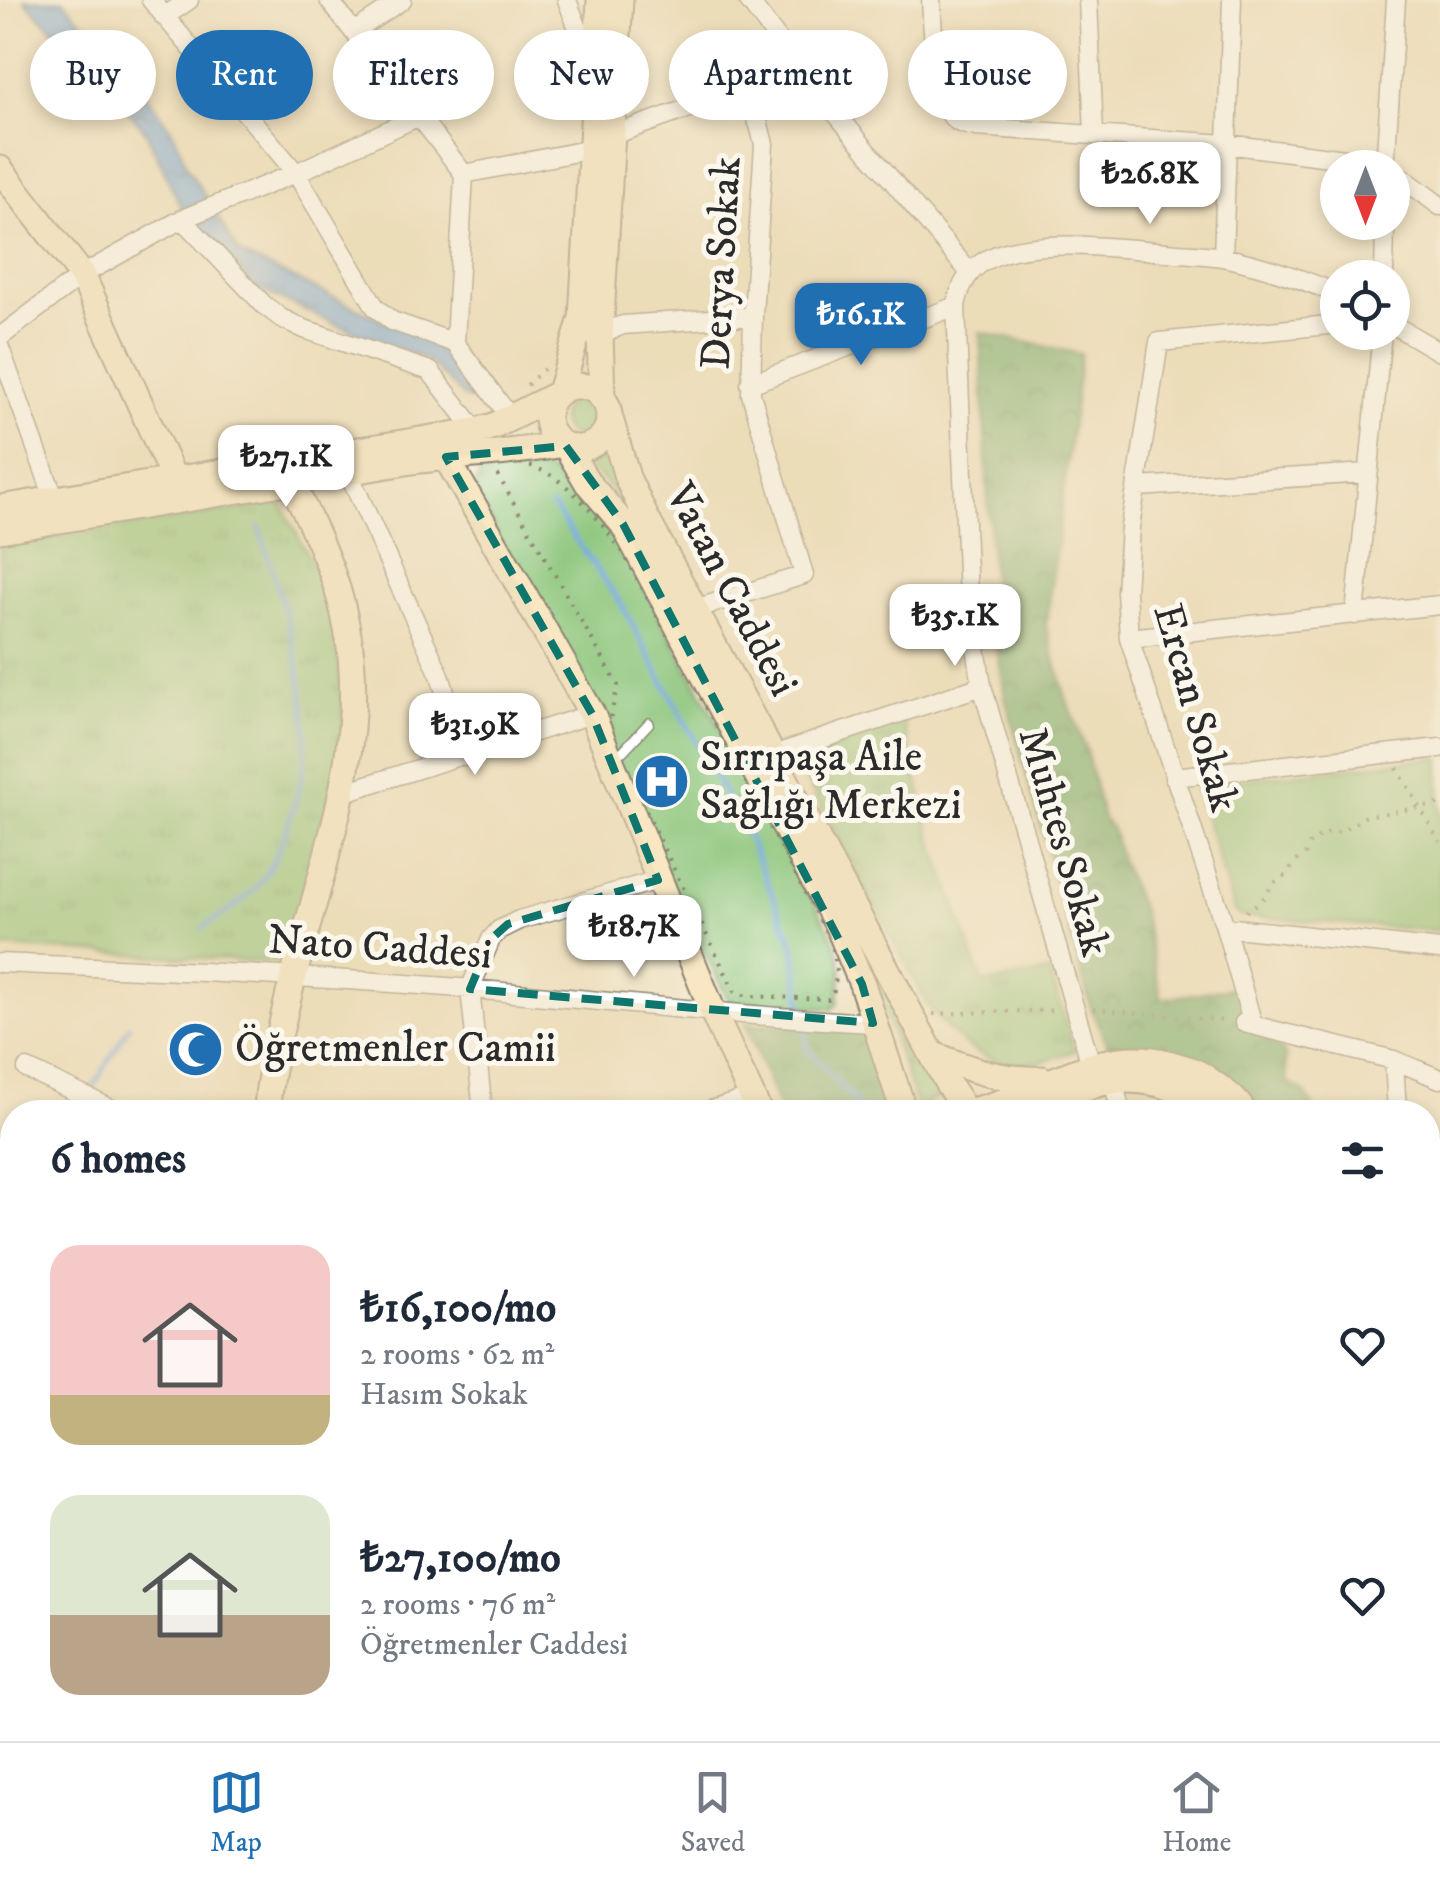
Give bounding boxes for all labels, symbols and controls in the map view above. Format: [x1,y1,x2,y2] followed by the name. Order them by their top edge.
[30,30,156,120] chip: Buy
[176,30,313,120] chip: Rent
[333,30,494,120] chip: Filters
[514,30,649,120] chip: New
[669,30,888,120] chip: Apartment
[908,30,1067,120] chip: House
[1069,142,1231,227] pin: ₺26.8K
[1320,150,1410,240] north arrow
[1320,150,1410,350] map controls
[1102,154,1198,194] text: ₺26.8K
[690,155,754,371] street label: Derya Sokak
[1320,260,1410,350] button: locate
[780,283,942,368] pin: ₺16.1K
[817,295,905,335] text: ₺16.1K
[205,425,367,510] pin: ₺27.1K
[240,437,332,477] text: ₺27.1K
[653,474,809,706] street label: Vatan Caddesi
[874,584,1036,669] pin: ₺35.1K
[912,596,999,636] text: ₺35.1K
[1141,598,1250,818] street label: Ercan Sokak
[394,693,556,778] pin: ₺31.9K
[431,705,519,745] text: ₺31.9K
[1006,722,1120,963] street label: Muhtes Sokak
[700,732,962,832] place label: Sırrıpaşa Aile Sağlığı Merkezi
[631,752,691,812] hospital icon: Sırrıpaşa Aile Sağlığı Merkezi
[553,895,715,980] pin: ₺18.7K
[588,907,680,947] text: ₺18.7K
[266,914,494,982] street label: Nato Caddesi
[166,1019,226,1079] mosque icon: Öğretmenler Camii
[235,1023,556,1075] place label: Öğretmenler Camii
[1335,1133,1390,1188] icon: filters
[50,1134,186,1186] text: 6 homes
[360,1283,556,1335] text: ₺16,100/mo
[130,1285,250,1405] icon: home
[1335,1318,1390,1373] icon: heart
[360,1335,554,1375] text: 2 rooms · 62 m²
[360,1375,528,1415] text: Hasım Sokak
[360,1533,561,1585] text: ₺27,100/mo
[130,1535,250,1655] icon: home
[1335,1568,1390,1623] icon: heart
[360,1585,555,1625] text: 2 rooms · 76 m²
[360,1625,628,1665] text: Öğretmenler Caddesi
[209,1765,264,1860] tab: Map
[681,1765,745,1860] tab: Saved
[1162,1765,1231,1860] tab: Home

